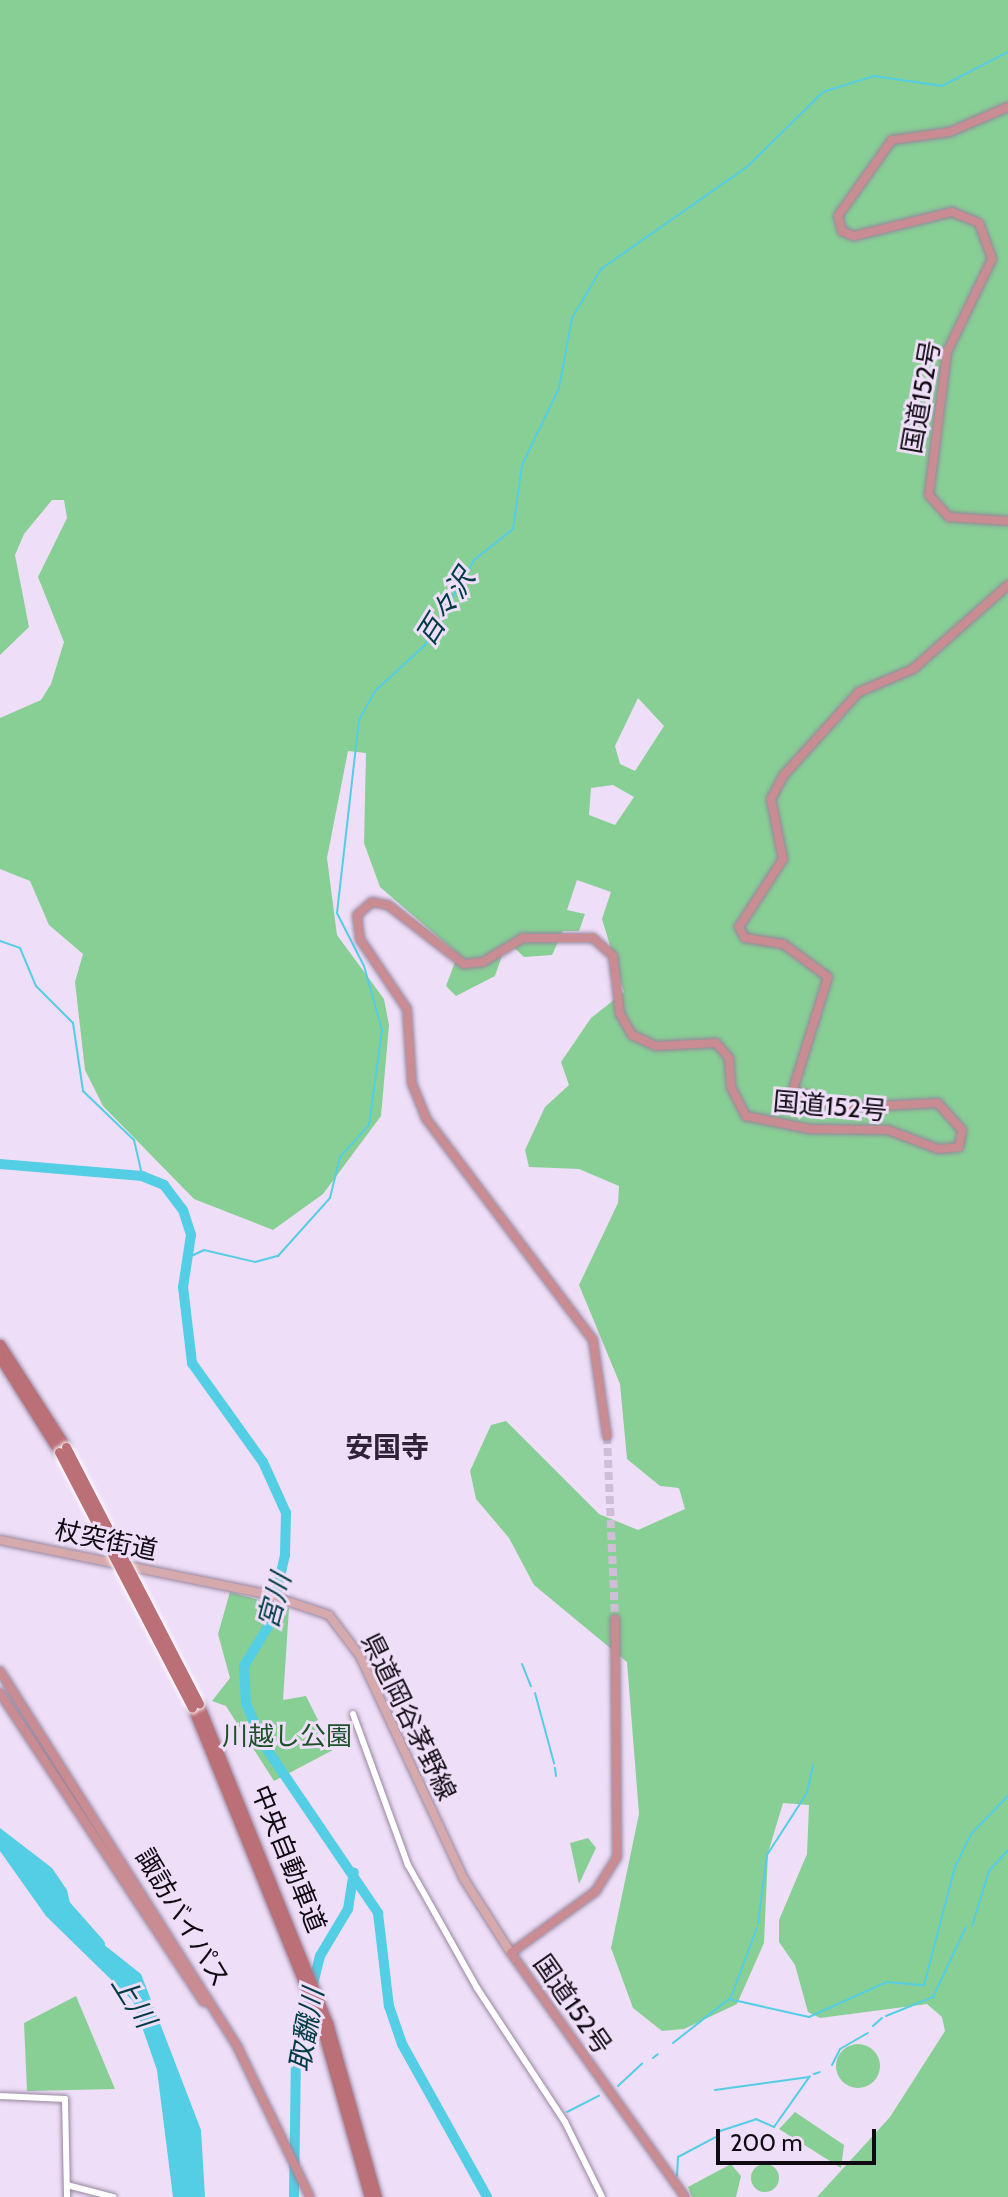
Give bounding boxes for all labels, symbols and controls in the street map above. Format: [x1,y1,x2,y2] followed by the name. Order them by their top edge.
[897,338,947,456] street label: 国道152号
[408,562,482,652] water label: 百々沢
[772,1086,888,1128] street label: 国道152号
[345,1430,429,1464] district label: 安国寺
[52,1515,160,1567] street label: 杖突街道
[251,1570,297,1632] water label: 宮川
[354,1628,462,1806] street label: 県道岡谷茅野線
[222,1721,352,1753] park label: 川越し公園
[244,1781,332,1937] street label: 中央自動車道
[128,1843,236,1993] street label: 諏訪バイパス
[526,1949,618,2061] street label: 国道152号
[105,1968,163,2034] water label: 上川
[282,1986,330,2074] water label: 取飜川
[720,2113,880,2163] scale bar
[730,2128,803,2157] text: 200 m

